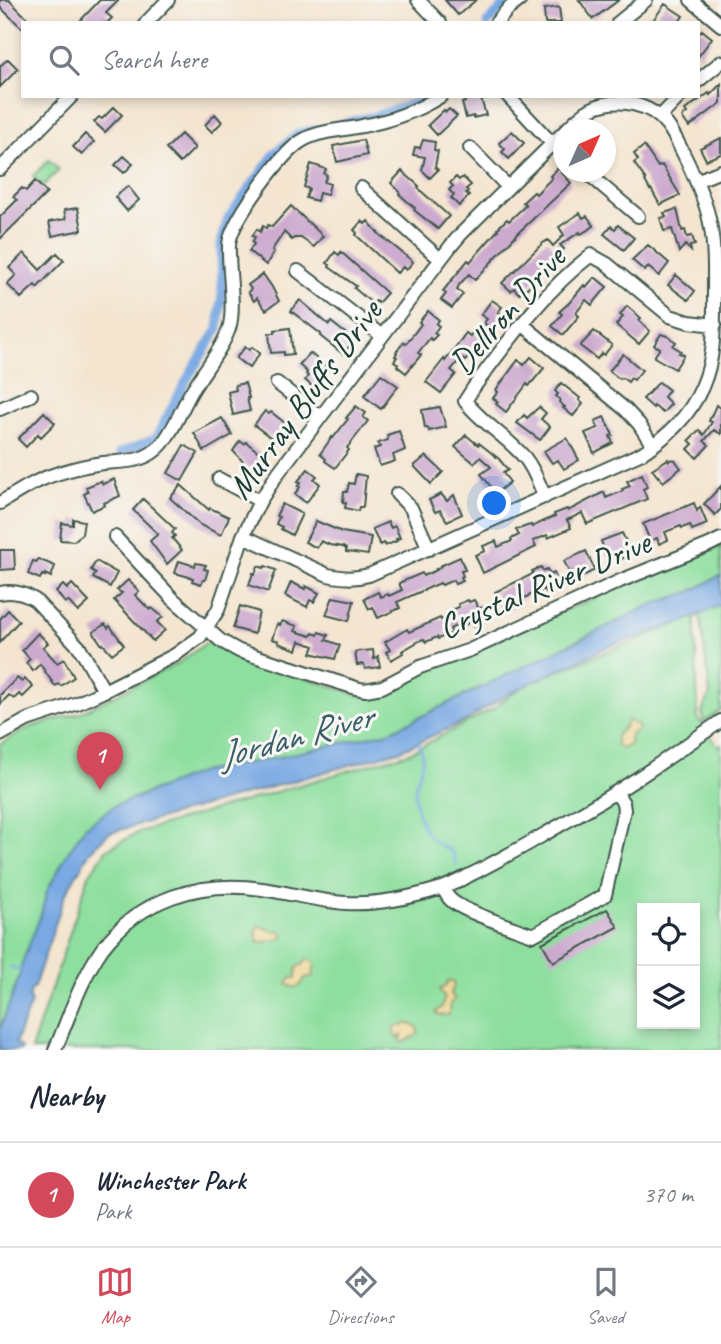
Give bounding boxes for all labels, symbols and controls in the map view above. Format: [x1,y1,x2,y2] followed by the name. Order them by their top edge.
[21,21,700,98] search box
[45,41,83,79] icon: search
[101,43,207,76] text: Search here
[553,119,616,182] north arrow
[439,235,577,384] street label: Dellron Drive
[217,289,393,508] street label: Murray Bluffs Drive
[477,486,511,520] your location
[431,519,659,649] street label: Crystal River Drive
[210,691,382,779] water label: Jordan River
[77,732,123,790] pin: 1
[637,903,700,1029] map controls
[637,903,700,966] button: locate
[637,966,700,1029] button: layers
[28,1077,104,1115] text: Nearby
[95,1164,245,1197] text: Winchester Park
[46,1180,56,1209] text: 1
[644,1180,693,1209] text: 370 m
[95,1197,131,1226] text: Park
[96,1263,134,1329] tab: Map
[327,1263,394,1329] tab: Directions
[587,1263,625,1329] tab: Saved

